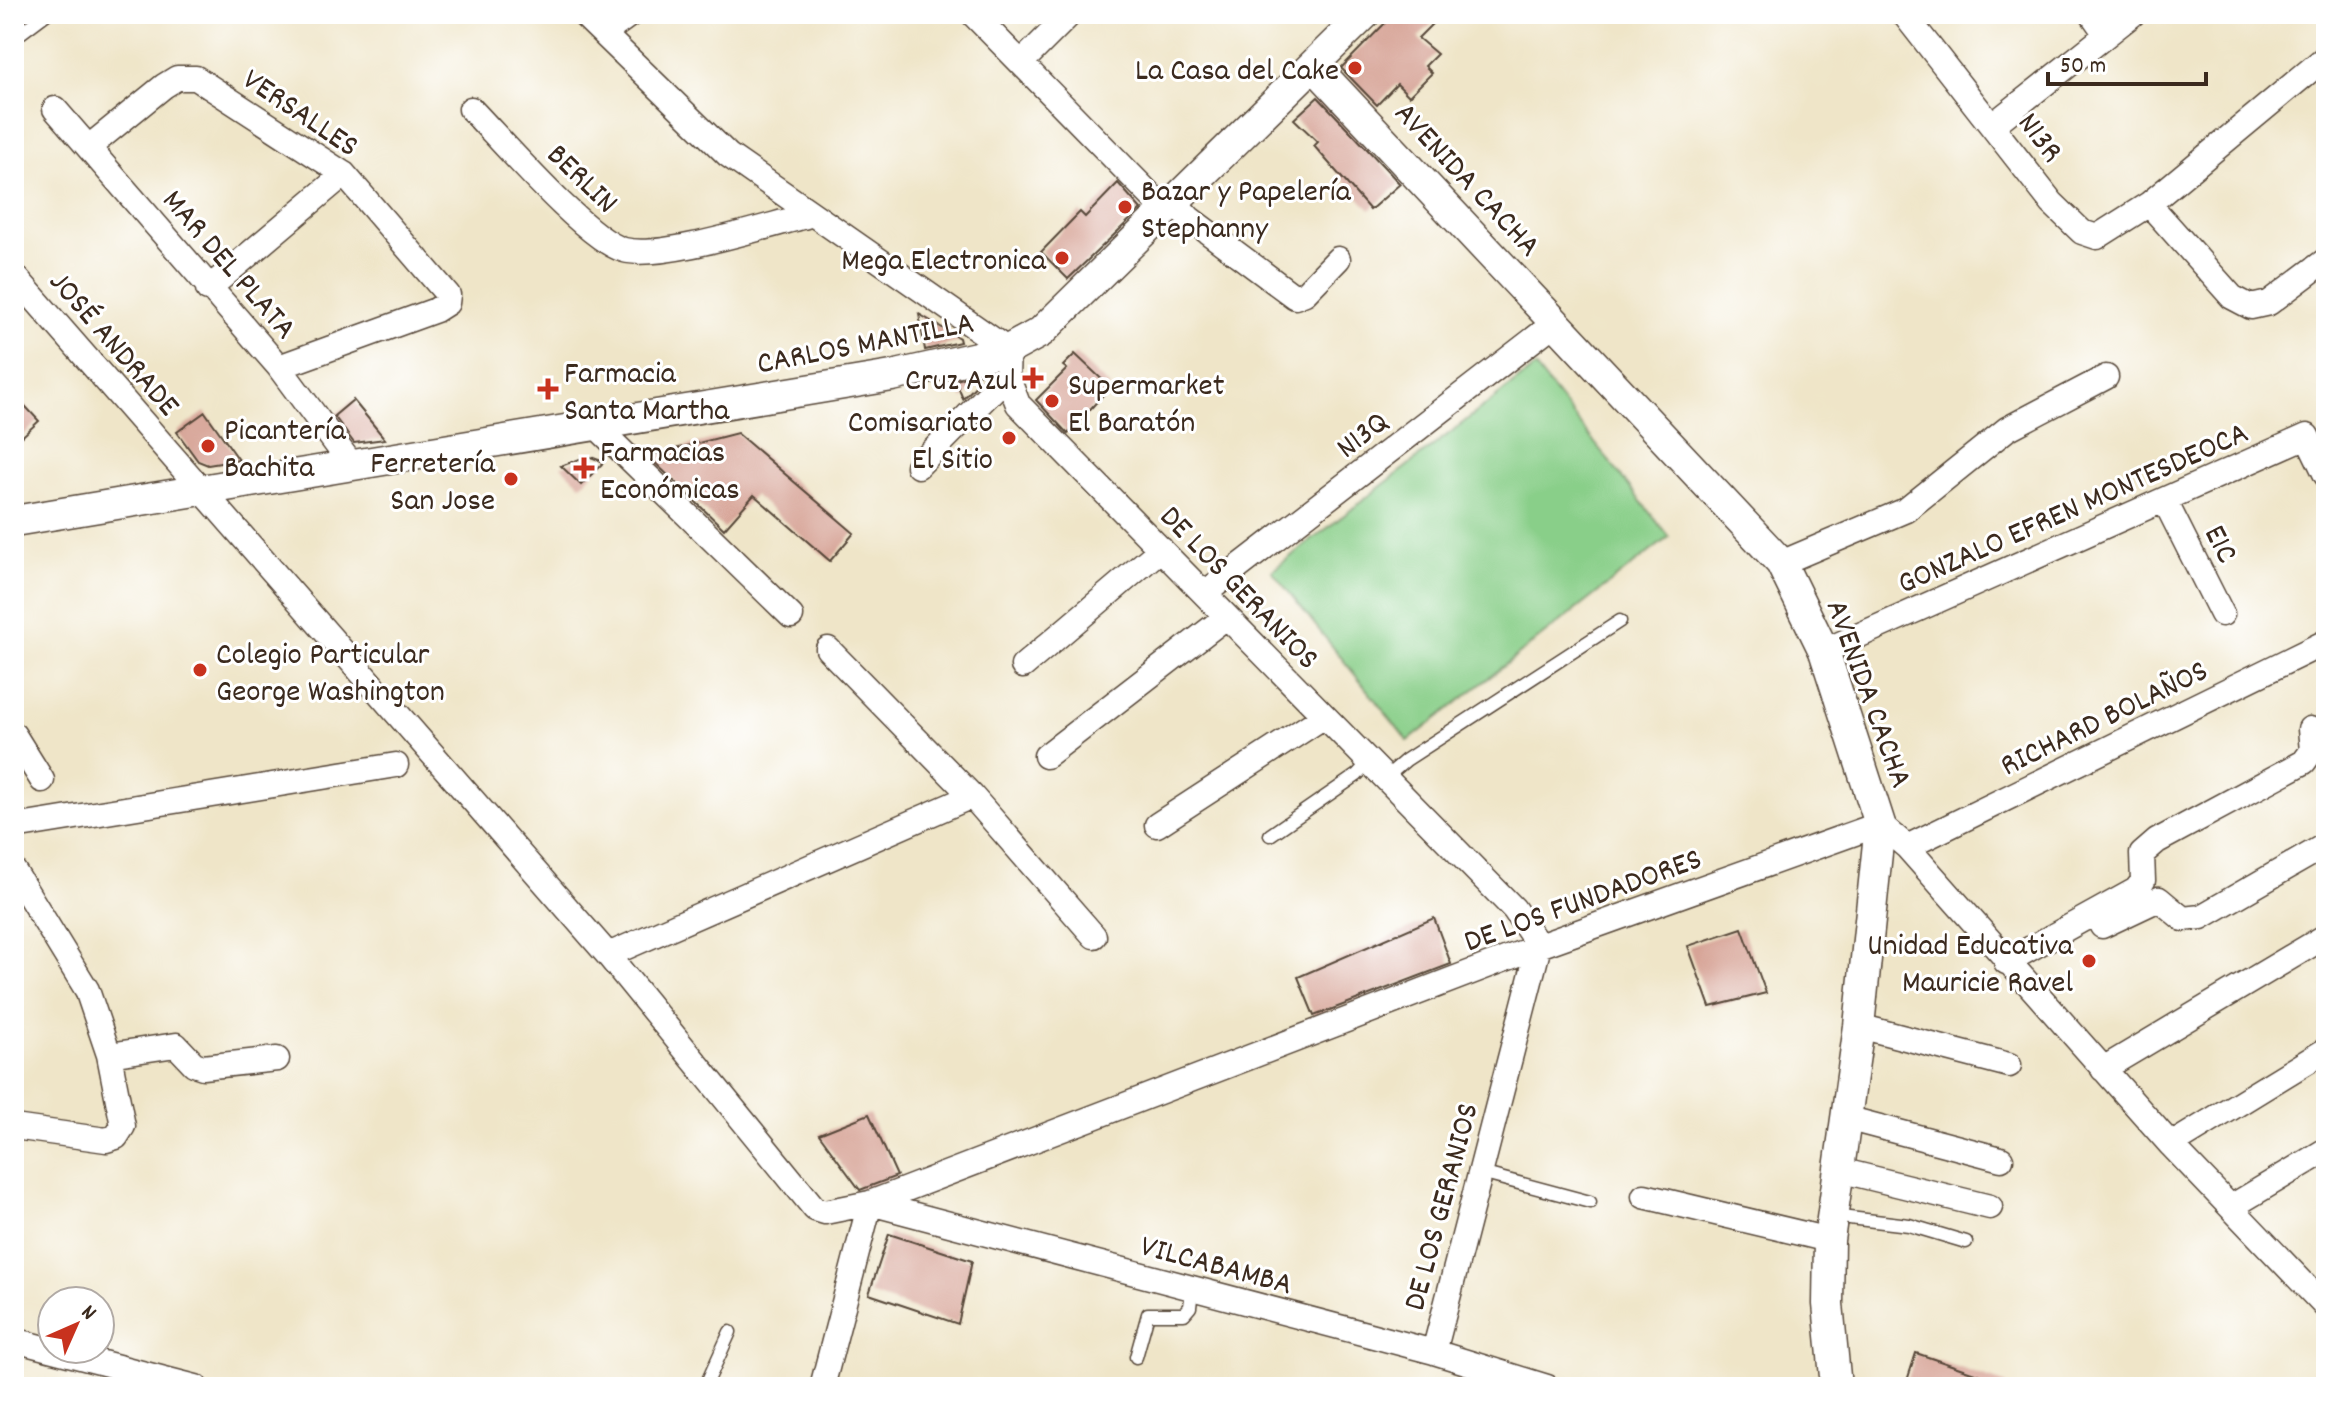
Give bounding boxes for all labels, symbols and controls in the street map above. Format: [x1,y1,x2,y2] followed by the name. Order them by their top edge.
[2048,36,2206,86] scale bar
[1135,50,1339,96] place label: La Casa del Cake
[2060,50,2106,84] text: 50 m
[232,59,367,171] street label: VERSALLES
[1346,59,1364,77] marker: La Casa del Cake
[1381,94,1549,269] street label: AVENIDA CACHA
[2004,104,2072,174] street label: N13R
[534,135,627,226] street label: BERLIN
[1141,171,1352,254] place label: Bazar y Papelería Stephanny
[149,181,306,352] street label: MAR DEL PLATA
[1116,198,1134,216] marker: Bazar y Papelería Stephanny
[841,240,1047,286] place label: Mega Electronica
[1053,249,1071,267] marker: Mega Electronica
[36,262,189,429] street label: JOSÉ ANDRADE
[754,302,978,389] street label: CARLOS MANTILLA
[564,353,730,436] place label: Farmacia Santa Martha
[905,360,1017,406] place label: Cruz Azul
[1068,365,1225,448] place label: Supermarket El Baratón
[1024,369,1042,387] marker: Cruz Azul
[539,380,557,398] marker: Farmacia Santa Martha
[1043,392,1061,410] marker: Supermarket El Baratón
[848,402,993,485] place label: Comisariato El Sitio
[1328,402,1400,472] street label: N13Q
[224,410,347,493] place label: Picantería Bachita
[1891,412,2257,609] street label: GONZALO EFREN MONTESDEOCA
[1000,429,1018,447] marker: Comisariato El Sitio
[600,432,740,515] place label: Farmacias Económicas
[199,437,217,455] marker: Picantería Bachita
[370,443,496,526] place label: Ferretería San Jose
[575,459,593,477] marker: Farmacias Económicas
[502,470,520,488] marker: Ferretería San Jose
[1147,497,1328,682] street label: DE LOS GERANIOS
[2190,518,2248,572] street label: E1C
[1811,594,1922,795] street label: AVENIDA CACHA
[216,634,445,717] place label: Colegio Particular George Washington
[1994,650,2217,791] street label: RICHARD BOLAÑOS
[191,661,209,679] marker: Colegio Particular George Washington
[1458,838,1709,967] street label: DE LOS FUNDADORES
[1867,925,2074,1008] place label: Unidad Educativa Mauricie Ravel
[2080,952,2098,970] marker: Unidad Educativa Mauricie Ravel
[1394,1098,1494,1316] street label: DE LOS GERANIOS
[1135,1225,1297,1310] street label: VILCABAMBA
[36,1285,116,1365] north arrow
[73,1299,103,1328] text: N

